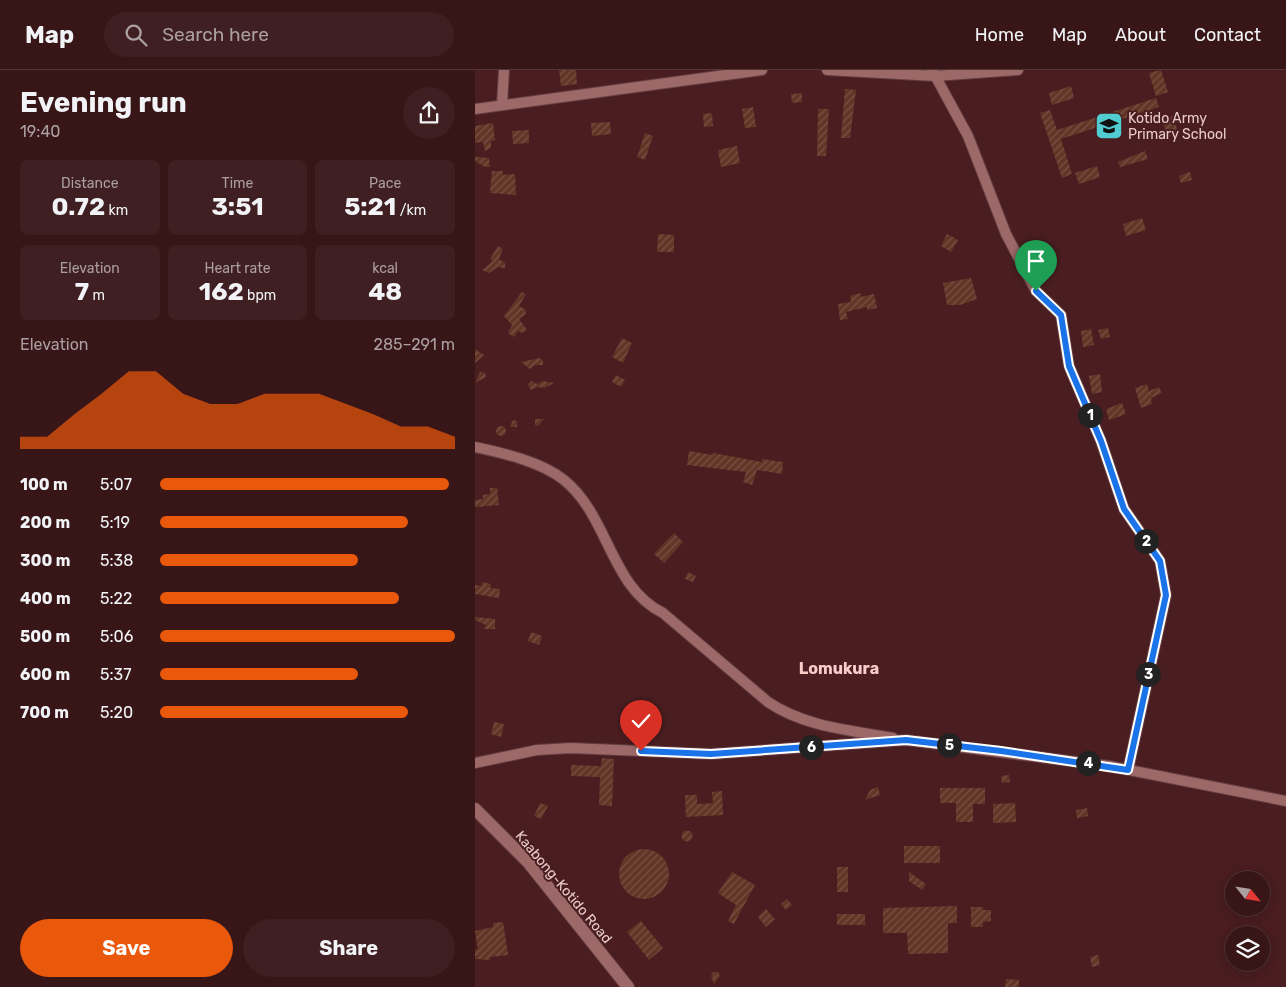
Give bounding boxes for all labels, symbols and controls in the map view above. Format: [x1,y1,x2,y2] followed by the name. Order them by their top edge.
[104,12,454,57] search box
[25,21,74,49] text: Map
[122,21,150,49] icon: search
[162,23,269,46] text: Search here
[975,24,1024,46] text: Home
[1052,24,1087,46] text: Map
[1115,24,1166,46] text: About
[1194,24,1261,46] text: Contact
[20,86,187,119] text: Evening run
[403,87,455,139] button: share
[1128,110,1226,143] place label: Kotido Army Primary School
[1094,111,1124,141] school or university icon: Kotido Army Primary School
[20,122,61,141] text: 19:40
[61,175,119,192] text: Distance
[222,175,253,192] text: Time
[369,175,401,192] text: Pace
[51,192,105,221] text: 0.72
[211,192,264,221] text: 3:51
[344,192,396,221] text: 5:21
[105,202,128,219] text: km
[396,202,426,219] text: /km
[1015,240,1057,291] pin
[1022,247,1050,275] icon: arrive
[60,260,120,277] text: Elevation
[205,260,270,277] text: Heart rate
[372,260,398,277] text: kcal
[75,277,89,306] text: 7
[199,277,244,306] text: 162
[368,277,402,306] text: 48
[89,287,105,304] text: m
[244,287,276,304] text: bpm
[20,335,89,354] text: Elevation
[374,335,455,354] text: 285–291 m
[1077,402,1103,428] pin: 1
[1087,407,1094,424] text: 1
[20,475,68,494] text: 100 m
[100,475,132,494] text: 5:07
[20,513,70,532] text: 200 m
[100,513,130,532] text: 5:19
[1133,528,1159,554] pin: 2
[1142,533,1151,550] text: 2
[20,551,70,570] text: 300 m
[100,551,133,570] text: 5:38
[20,589,71,608] text: 400 m
[100,589,132,608] text: 5:22
[20,627,70,646] text: 500 m
[100,627,133,646] text: 5:06
[799,659,879,678] district label: Lomukura
[1135,662,1161,686] pin: 3
[20,665,70,684] text: 600 m
[100,665,131,684] text: 5:37
[1144,666,1153,683] text: 3
[620,700,662,751] pin
[20,703,69,722] text: 700 m
[100,703,133,722] text: 5:20
[627,707,655,735] icon: check
[937,732,961,758] pin: 5
[799,734,823,760] pin: 6
[945,737,954,754] text: 5
[807,739,816,756] text: 6
[1075,750,1101,776] pin: 4
[1084,755,1093,772] text: 4
[512,828,616,947] street label: Kaabong-Kotido Road
[1225,871,1270,916] north arrow
[1225,871,1270,971] map controls
[20,919,233,977] button: Save
[243,919,455,977] button: Share
[1225,926,1270,971] button: layers

